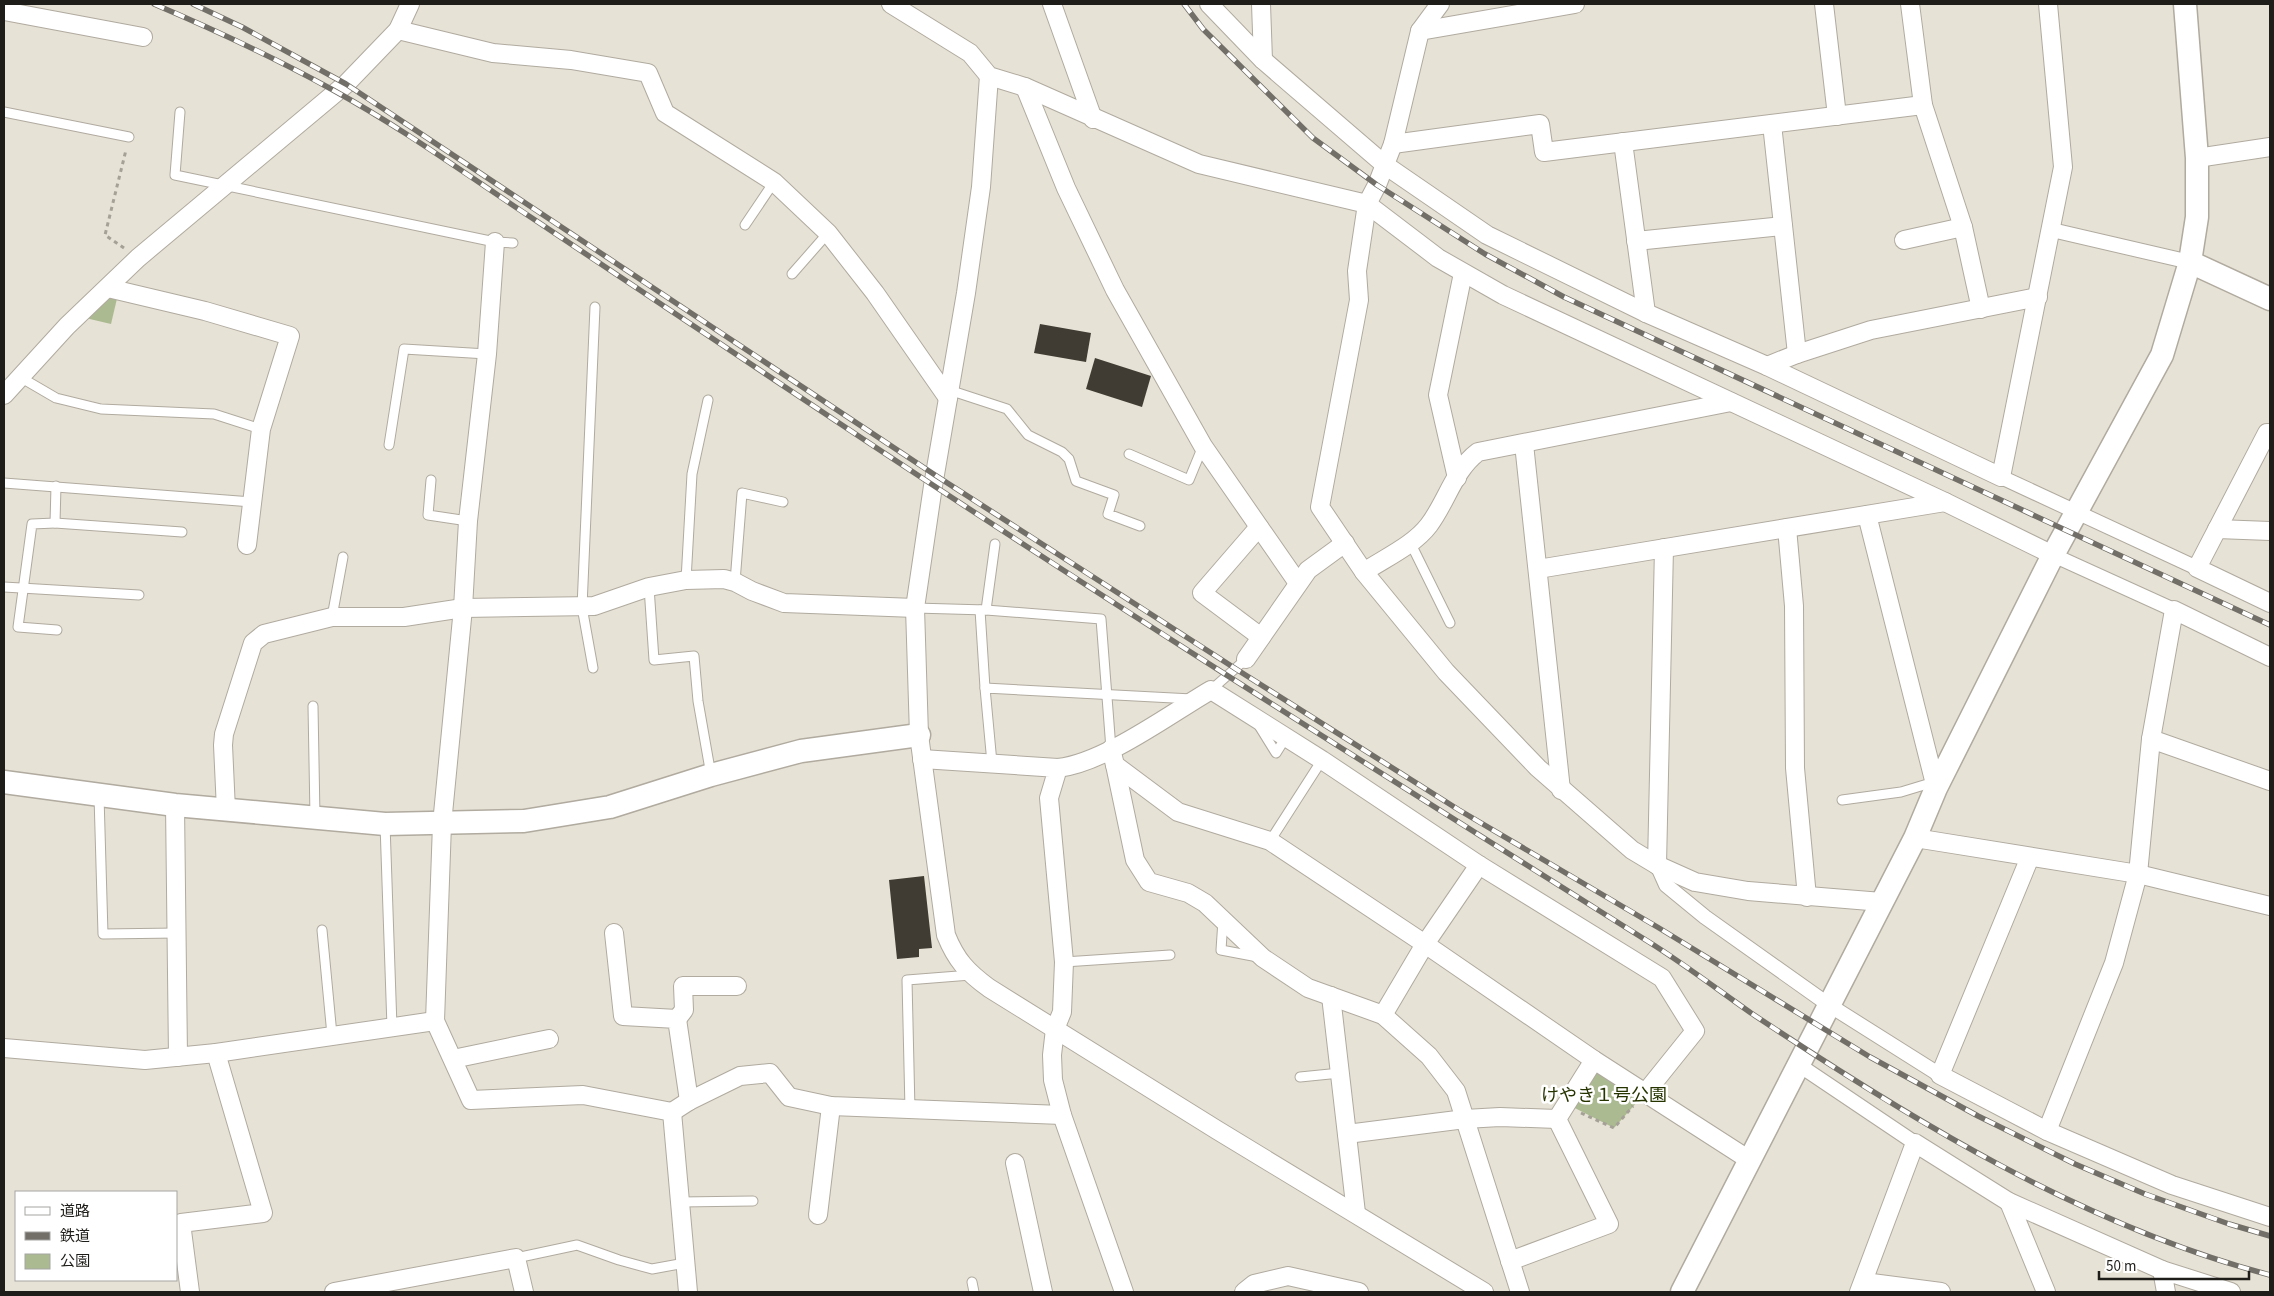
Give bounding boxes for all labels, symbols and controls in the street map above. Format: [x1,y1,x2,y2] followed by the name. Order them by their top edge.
[1541,1083,1667,1108] park label: けやき１号公園
[15,1191,178,1281] legend
[60,1201,90,1222] text: 道路
[60,1226,90,1247] text: 鉄道
[2099,1248,2249,1280] scale bar
[60,1251,90,1272] text: 公園
[2106,1256,2136,1277] text: 50 m

